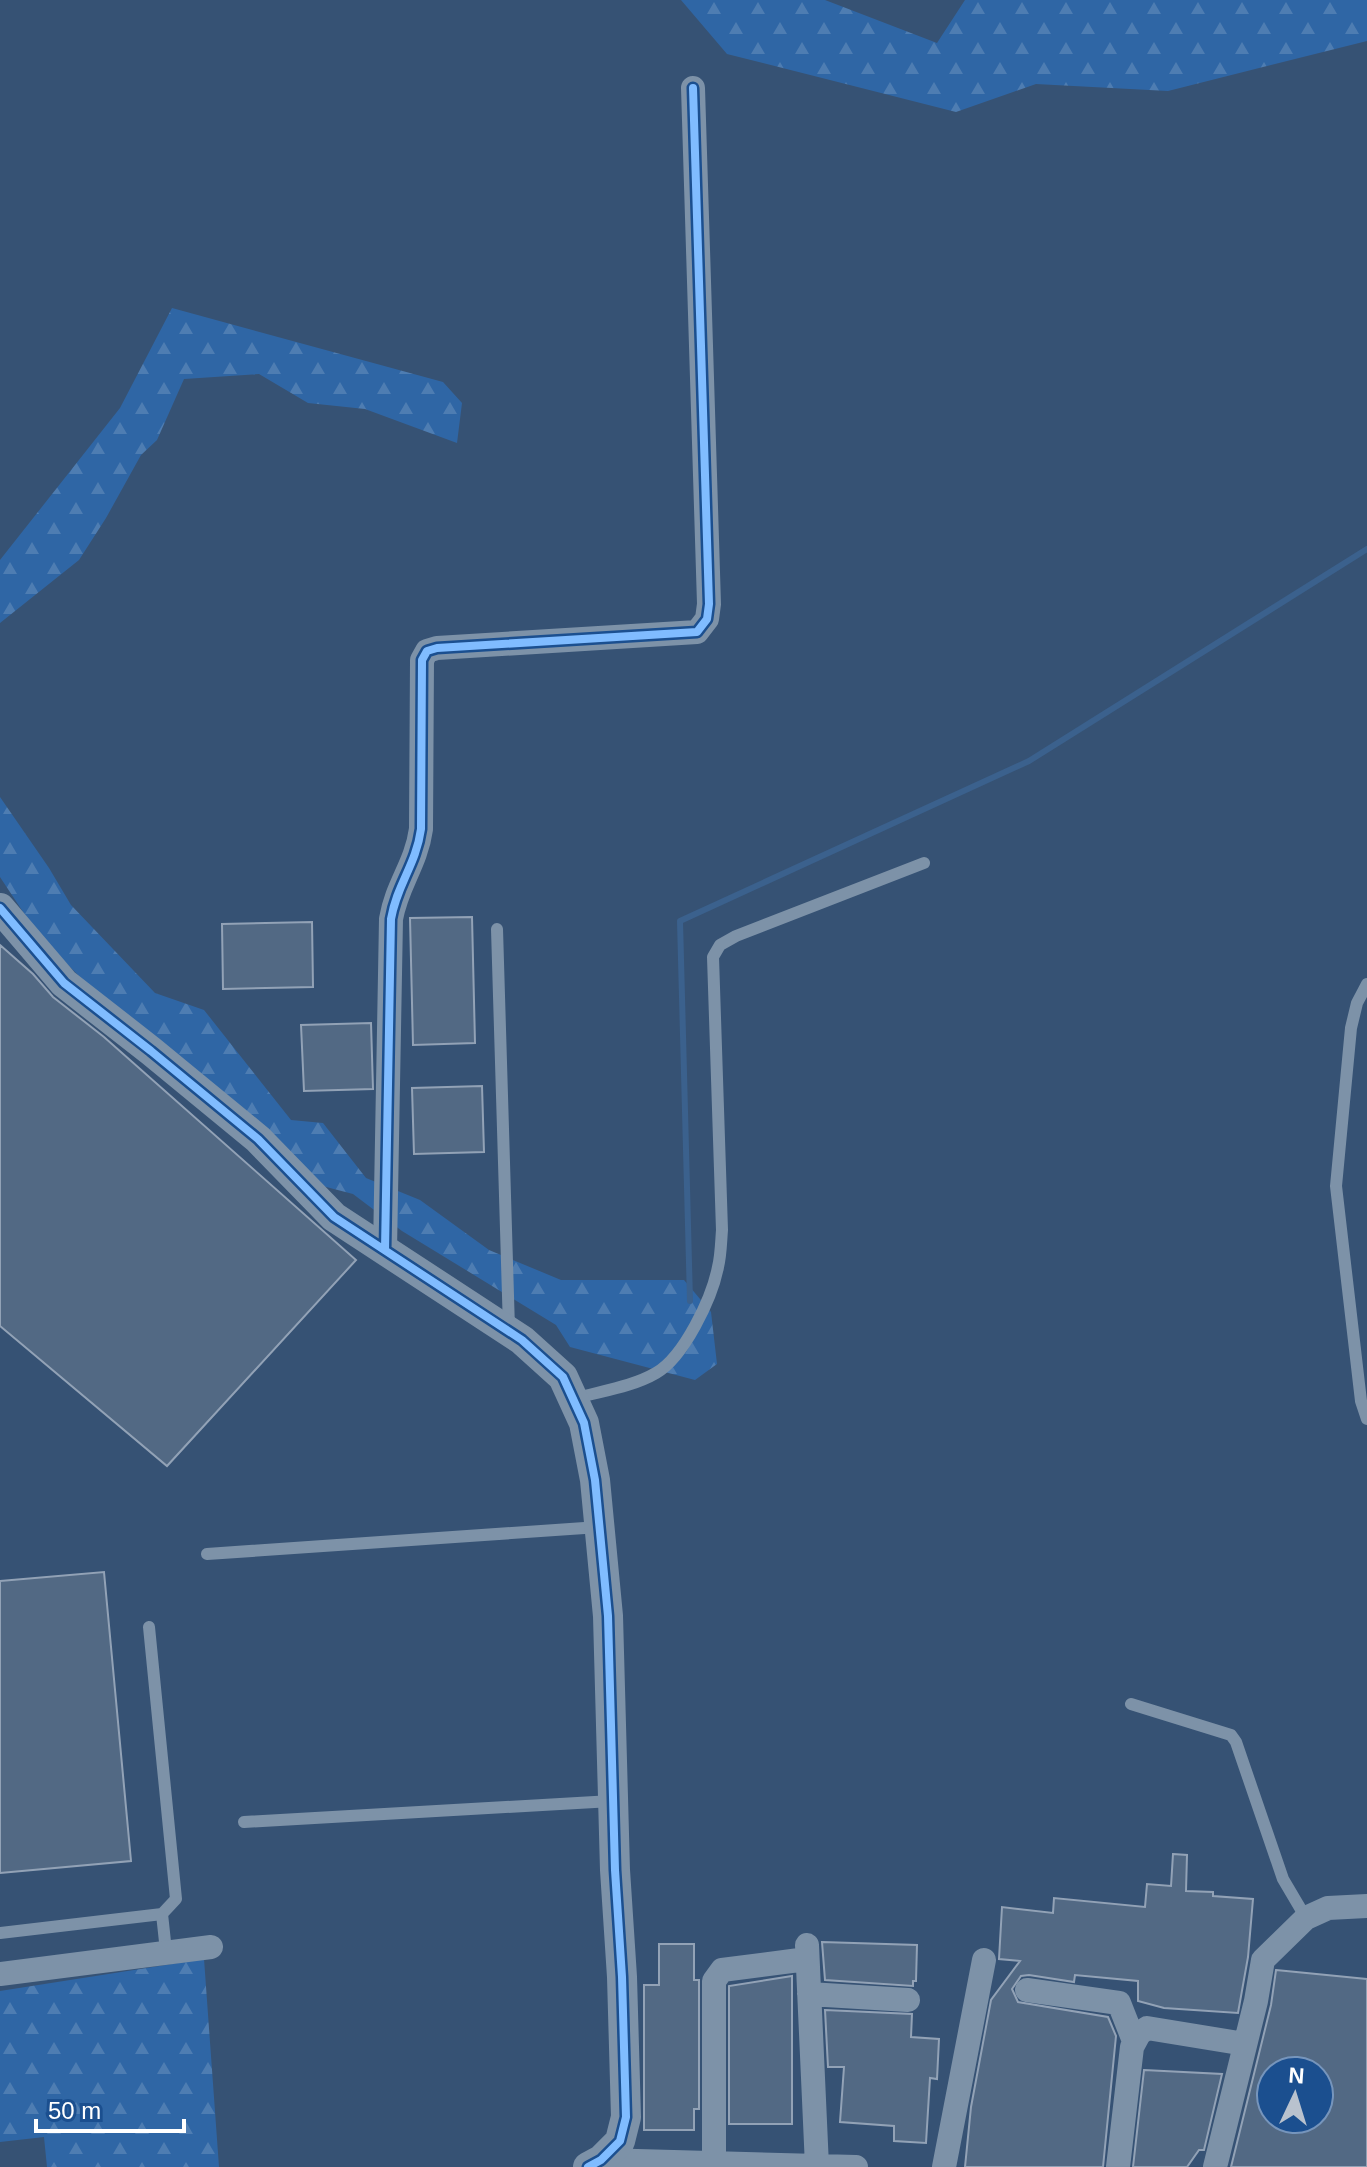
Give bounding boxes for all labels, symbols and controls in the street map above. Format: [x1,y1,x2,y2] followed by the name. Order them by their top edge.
[1255,2055,1335,2135] north arrow
[1288,2063,1305,2089] text: N
[36,2083,184,2133] scale bar
[48,2097,101,2124] text: 50 m

